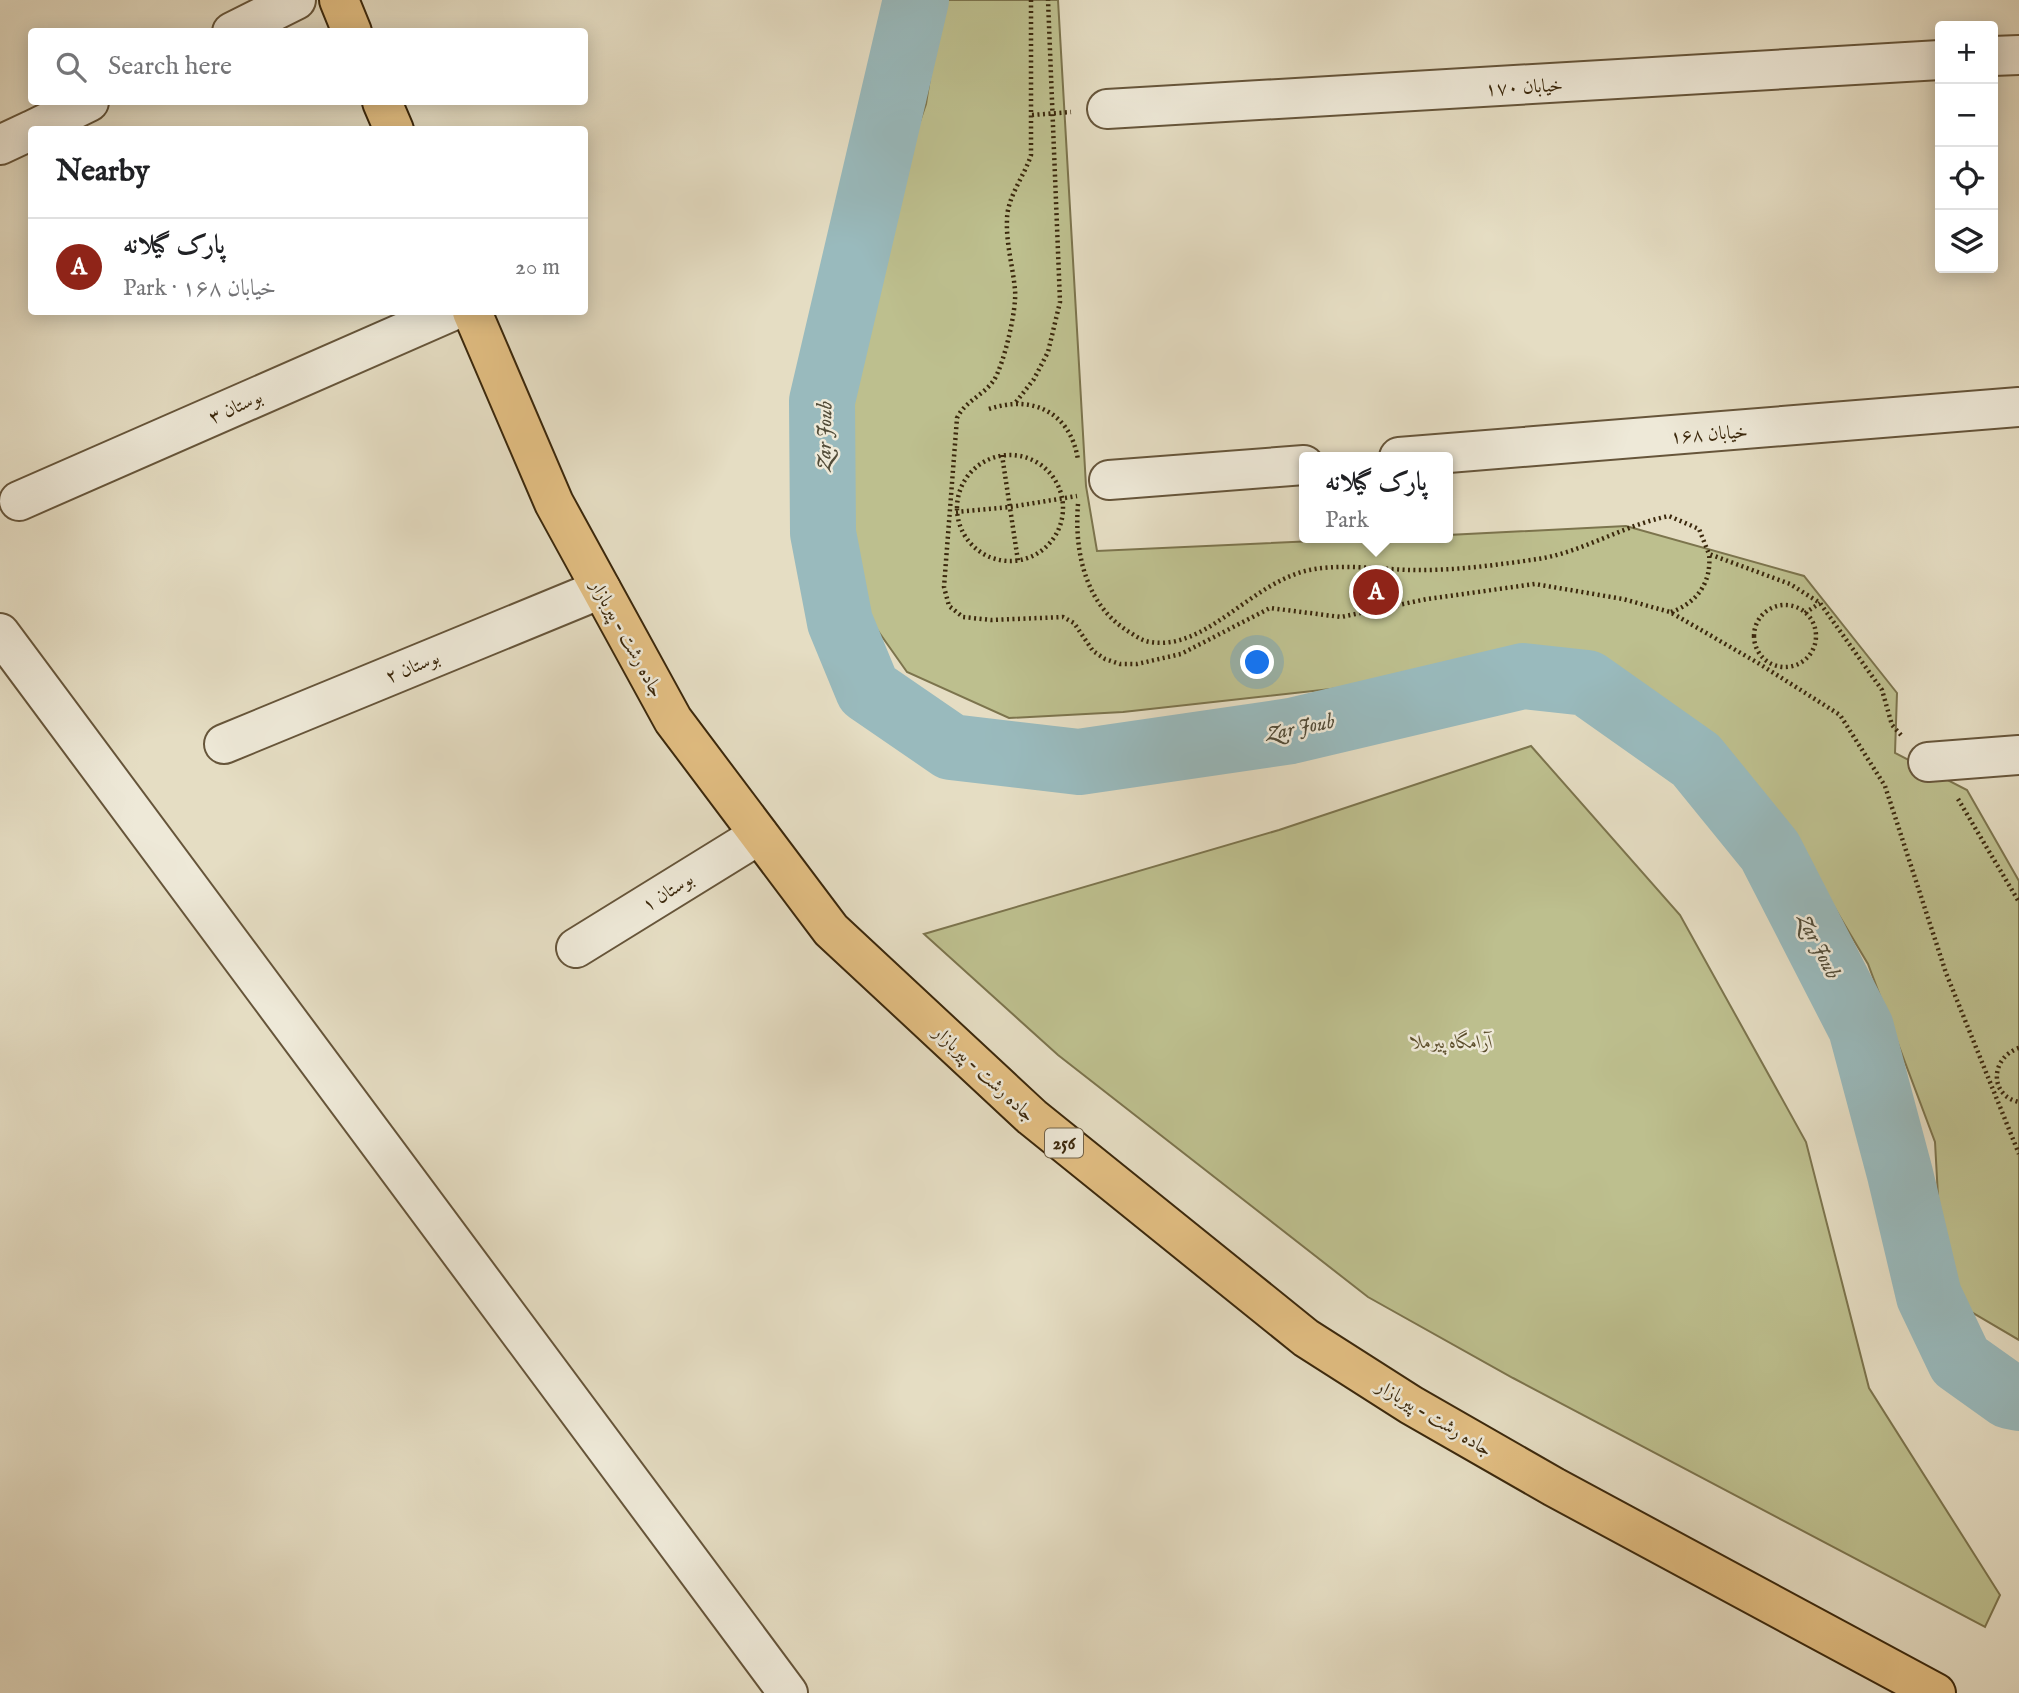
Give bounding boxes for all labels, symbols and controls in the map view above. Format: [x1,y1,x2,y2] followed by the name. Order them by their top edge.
[1935,21,1998,273] map controls
[1935,21,1998,84] button: +
[28,28,588,105] search box
[52,48,90,86] icon: search
[108,50,232,83] text: Search here
[1485,74,1564,102] street label: خیابان ۱۷۰
[1935,84,1998,147] button: −
[1935,147,1998,210] button: locate
[56,153,149,191] text: Nearby
[1935,210,1998,273] button: layers
[123,229,225,262] text: پارک گیلانه
[71,253,87,282] text: A
[515,253,560,282] text: 20 m
[123,274,276,303] text: Park · خیابان ۱۶۸
[205,385,266,430] street label: بوستان ۳
[811,401,840,473] water label: Zar Joub
[1670,420,1749,450] street label: خیابان ۱۶۸
[1299,452,1453,543] popup
[1325,466,1427,499] text: پارک گیلانه
[1325,506,1369,535] text: Park
[1353,566,1399,618] pin: A
[583,574,668,702] street label: جاده رشت - پیربازار
[1240,645,1274,679] your location
[382,646,443,689] street label: بوستان ۲
[1262,709,1337,749] water label: Zar Joub
[638,868,698,918] street label: بوستان ۱
[1789,908,1845,984] water label: Zar Joub
[926,1020,1040,1128] street label: جاده رشت - پیربازار
[1410,1029,1493,1055] park label: آرامگاه پیرملا
[1045,1128,1083,1158] road number: 256
[1370,1374,1496,1463] street label: جاده رشت - پیربازار

